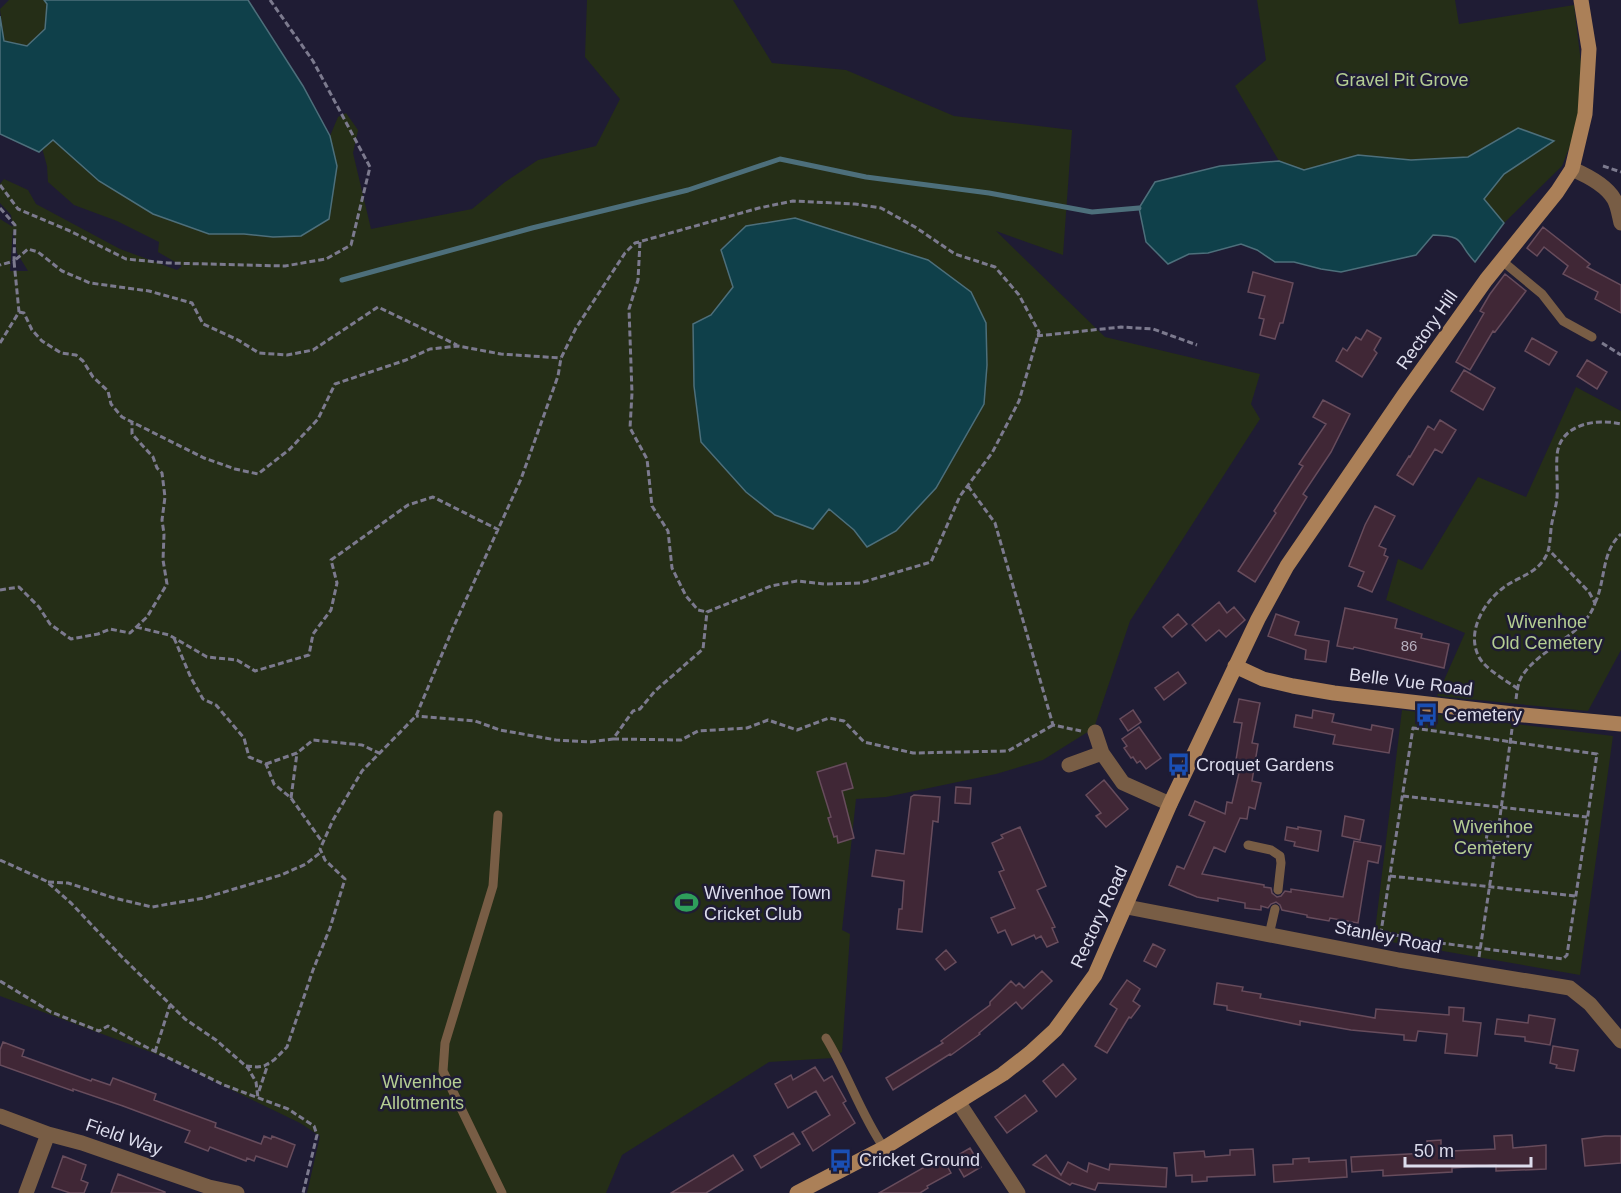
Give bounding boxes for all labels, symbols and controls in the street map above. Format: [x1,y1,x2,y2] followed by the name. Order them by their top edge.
[1335,70,1469,90] park label: Gravel Pit Grove
[1392,287,1462,373] street label: Rectory Hill
[1491,612,1603,653] park label: Wivenhoe Old Cemetery
[1401,637,1417,654] house number: 86
[1348,664,1474,700] street label: Belle Vue Road
[1413,702,1439,728] bus stop icon: Cemetery
[1444,705,1522,725] place label: Cemetery
[1165,752,1191,778] bus stop icon: Croquet Gardens
[1196,755,1334,775] place label: Croquet Gardens
[1453,817,1533,858] park label: Wivenhoe Cemetery
[1067,863,1131,971] street label: Rectory Road
[704,883,831,924] place label: Wivenhoe Town Cricket Club
[673,890,699,916] sports icon: Wivenhoe Town Cricket Club
[1333,917,1443,957] street label: Stanley Road
[380,1072,464,1113] park label: Wivenhoe Allotments
[83,1115,165,1159] street label: Field Way
[1405,1130,1531,1168] scale bar
[1414,1141,1454,1161] text: 50 m
[828,1147,854,1173] bus stop icon: Cricket Ground
[859,1150,980,1170] place label: Cricket Ground

